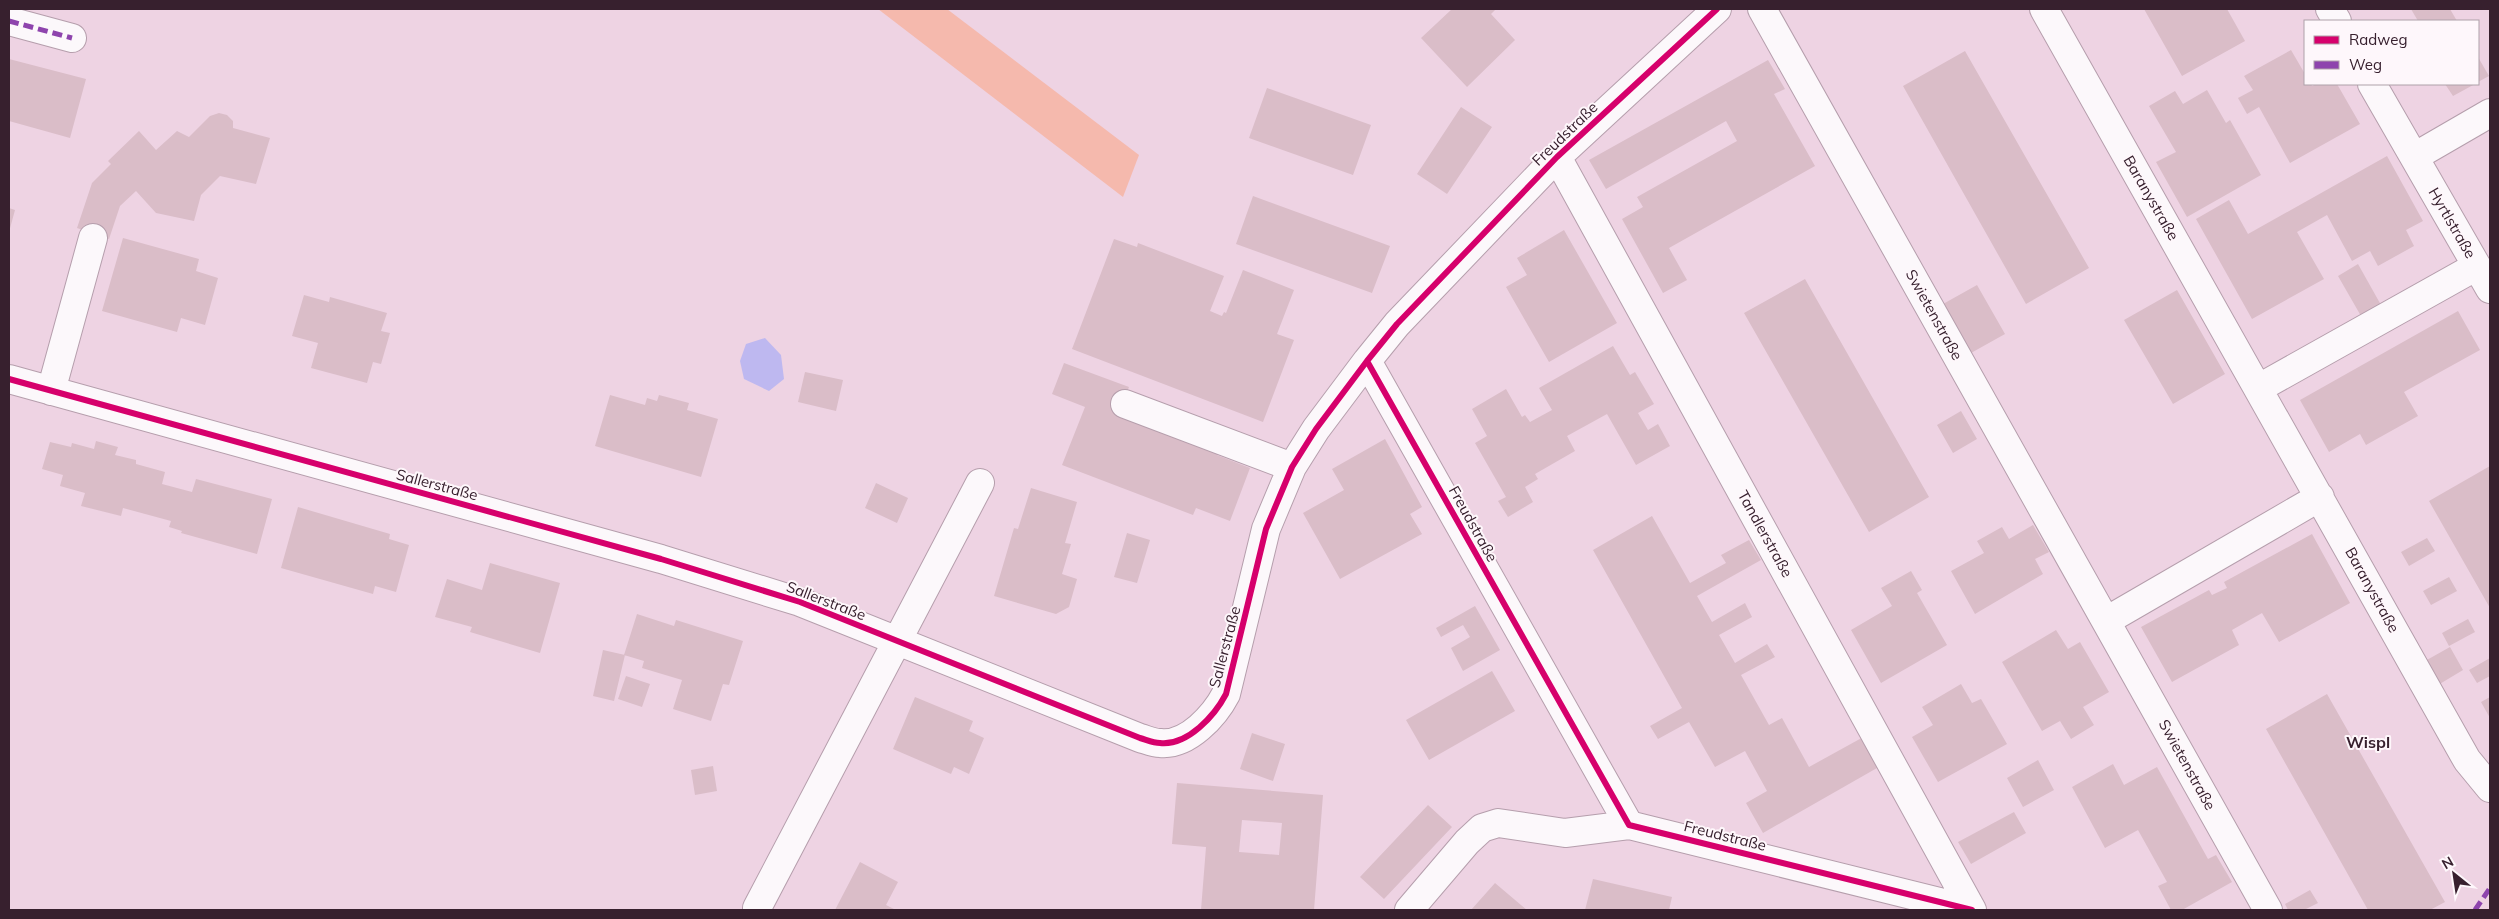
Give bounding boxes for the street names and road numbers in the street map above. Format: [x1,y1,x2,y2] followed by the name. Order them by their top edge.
[1528,98,1602,170] street label: Freudstraße
[2120,152,2183,244] street label: Baranystraße
[2425,184,2480,262] street label: Hyrtlstraße
[1902,266,1967,363] street label: Swietenstraße
[394,465,480,505] street label: Sallerstraße
[1445,482,1502,565] street label: Freudstraße
[1734,487,1797,581] street label: Tandlerstraße
[2341,544,2404,636] street label: Baranystraße
[784,577,869,624] street label: Sallerstraße
[1205,604,1245,690] street label: Sallerstraße
[2155,716,2220,813] street label: Swietenstraße
[1682,816,1768,855] street label: Freudstraße

